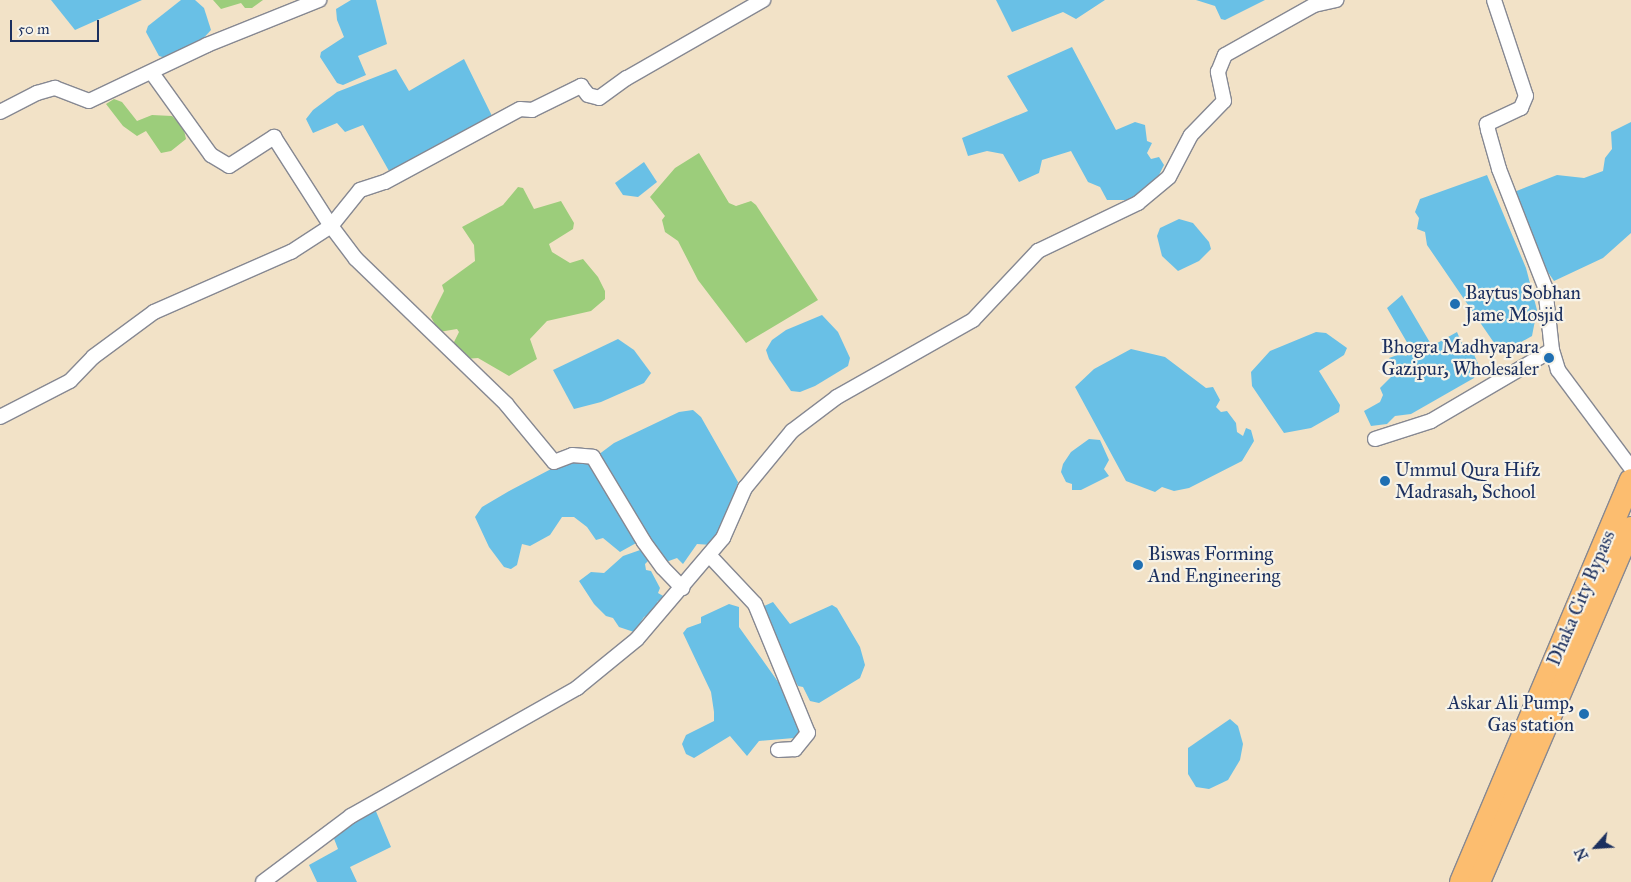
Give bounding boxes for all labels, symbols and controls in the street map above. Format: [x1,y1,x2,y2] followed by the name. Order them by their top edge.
[12,10,101,42] scale bar
[18,20,50,38] text: 50 m
[1465,282,1581,326] place label: Baytus Sobhan Jame Mosjid
[1449,298,1461,310] marker: Baytus Sobhan Jame Mosjid
[1381,336,1539,380] place label: Bhogra Madhyapara Gazipur, Wholesaler
[1543,352,1555,364] marker: Bhogra Madhyapara Gazipur, Wholesaler
[1395,459,1540,503] place label: Ummul Qura Hifz Madrasah, School
[1379,475,1391,487] marker: Ummul Qura Hifz Madrasah, School
[1542,527,1620,669] street label: Dhaka City Bypass
[1148,543,1280,587] place label: Biswas Forming And Engineering
[1132,559,1144,571] marker: Biswas Forming And Engineering
[1448,692,1574,736] place label: Askar Ali Pump, Gas station
[1578,708,1590,720] marker: Askar Ali Pump, Gas station
[1571,822,1621,872] north arrow
[1572,845,1592,863] text: N

